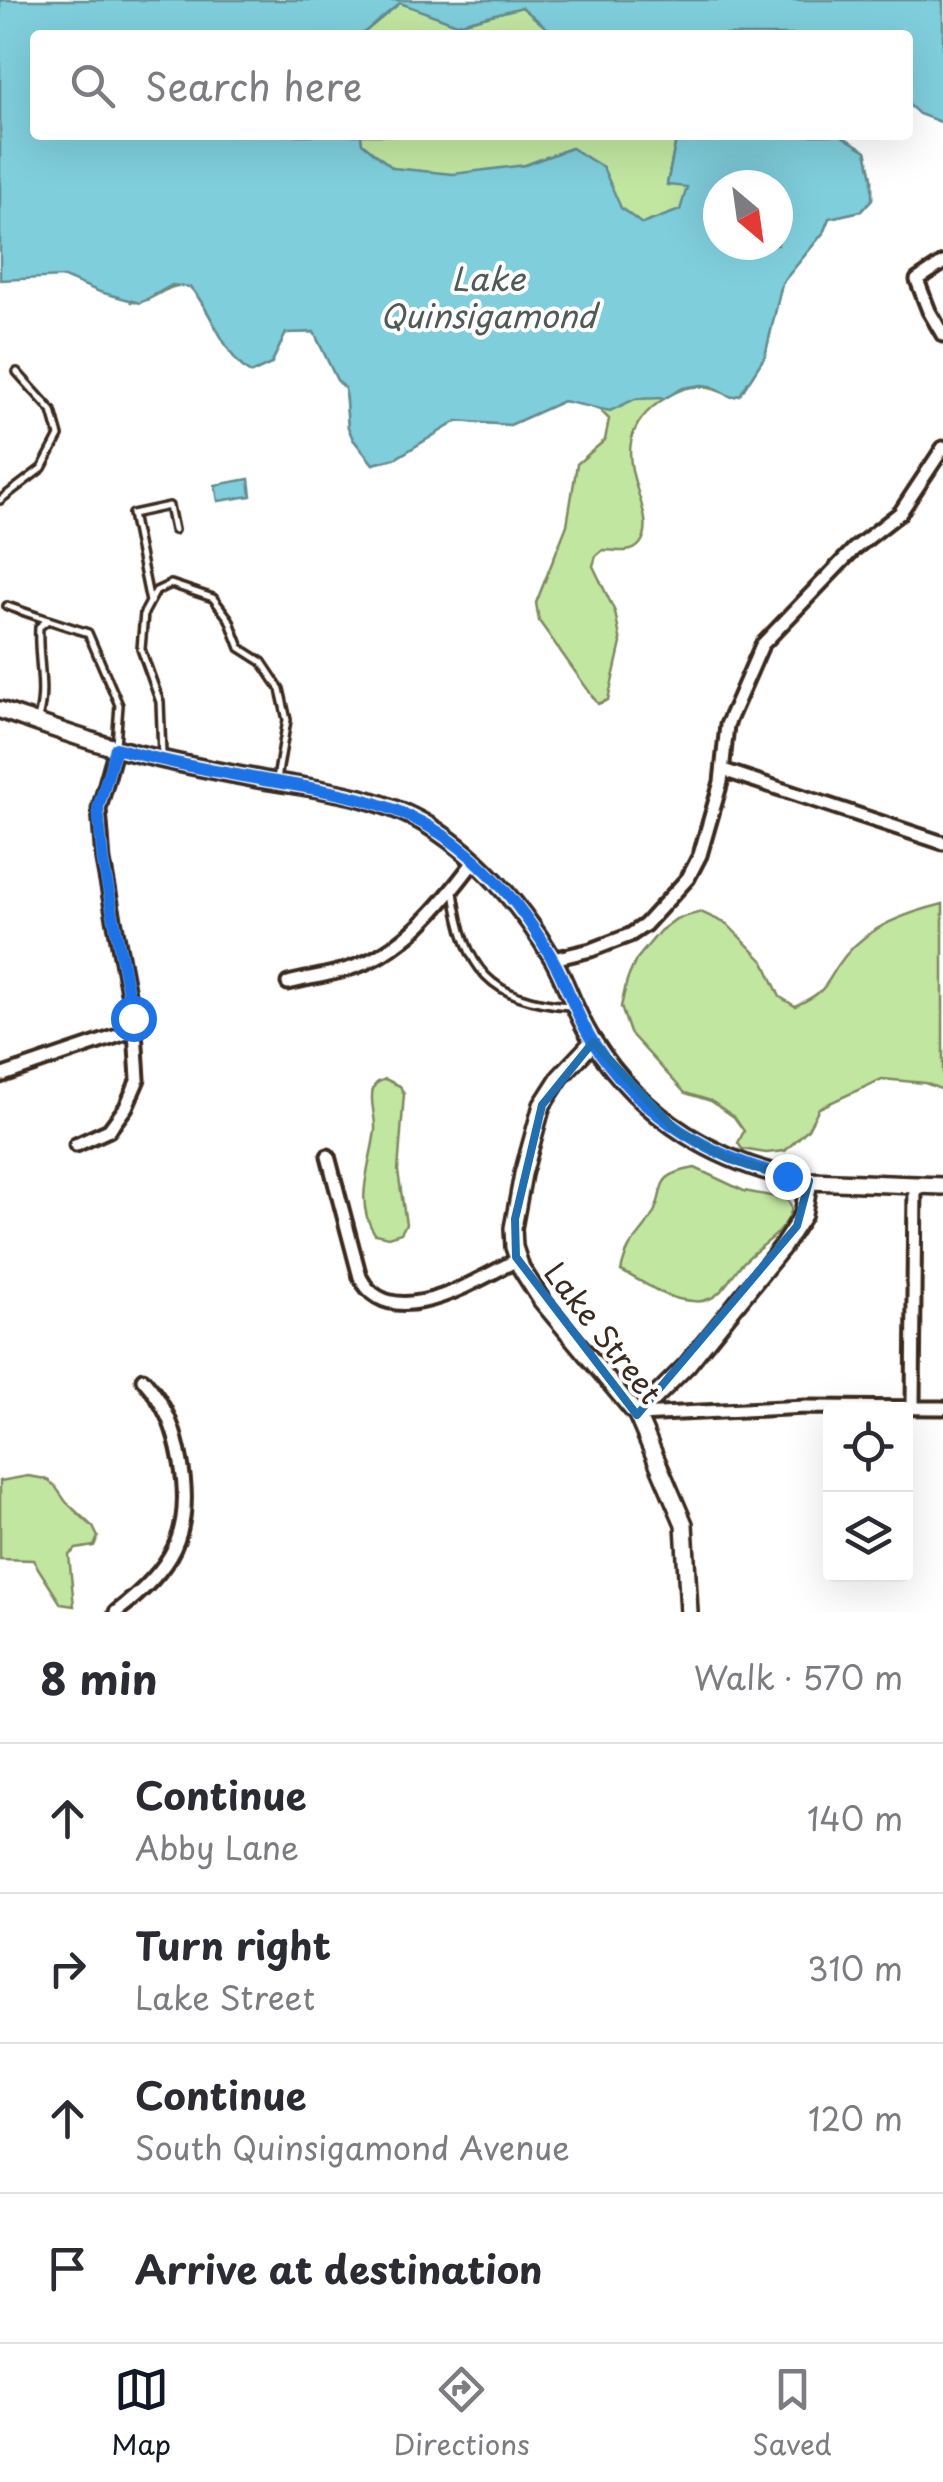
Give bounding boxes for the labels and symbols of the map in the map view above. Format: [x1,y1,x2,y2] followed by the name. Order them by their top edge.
[703,170,793,260] north arrow
[380,254,601,339] water label: Lake Quinsigamond
[111,996,157,1042] route start
[765,1154,811,1200] route end
[534,1252,674,1412] street label: Lake Street

